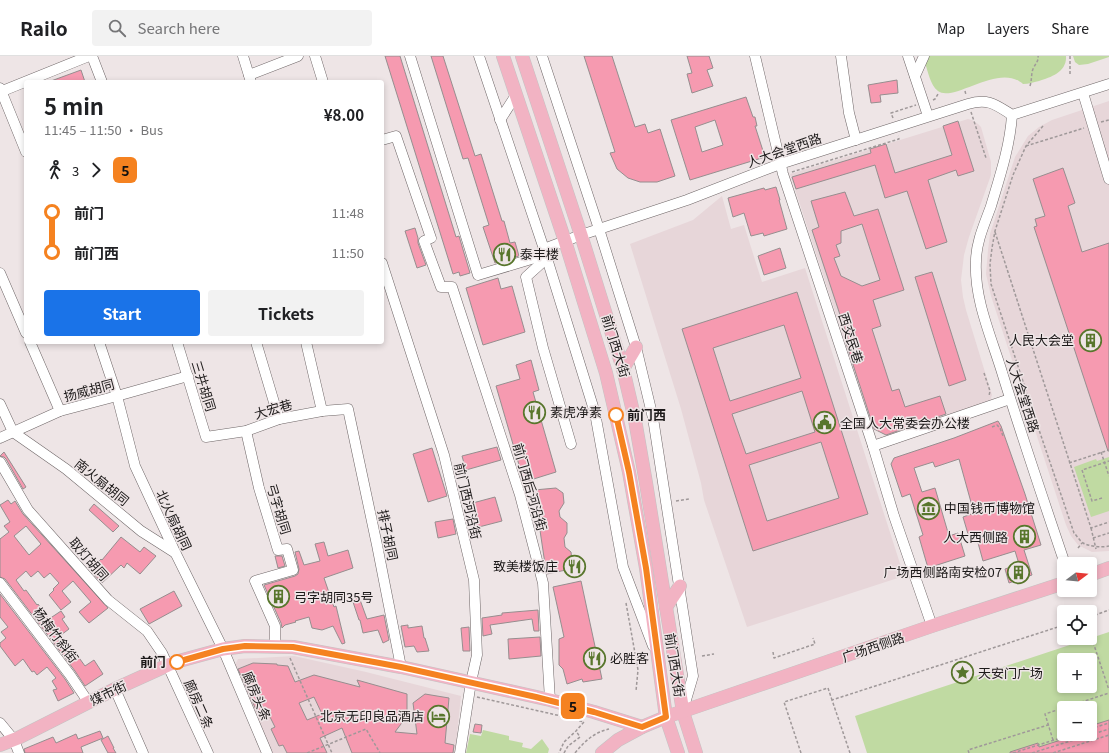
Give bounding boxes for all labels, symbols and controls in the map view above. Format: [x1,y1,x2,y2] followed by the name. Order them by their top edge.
[92,10,372,46] search box
[20,14,68,41] text: Railo
[106,17,128,39] icon: search
[138,17,220,38] text: Search here
[937,18,965,38] text: Map
[987,18,1029,38] text: Layers
[1051,18,1089,38] text: Share
[44,89,104,121] text: 5 min
[324,104,364,125] text: ¥8.00
[44,120,163,139] text: 11:45 – 11:50 · Bus
[744,128,824,171] street label: 人大会堂西路
[44,159,66,181] icon: walk
[85,159,107,181] icon: forward
[121,160,129,180] text: 5
[72,161,79,180] text: 3
[74,202,104,223] text: 前门
[332,203,364,222] text: 11:48
[492,241,518,267] restaurant icon: 泰丰楼
[74,242,119,263] text: 前门西
[332,243,364,262] text: 11:50
[520,244,559,263] place label: 泰丰楼
[44,290,200,336] button: Start
[208,290,364,336] button: Tickets
[834,310,869,366] street label: 西交民巷
[598,312,635,380] street label: 前门西大街
[1077,327,1103,353] building icon: 人民大会堂
[1009,330,1074,349] place label: 人民大会堂
[1002,355,1045,435] street label: 人大会堂西路
[188,358,221,414] street label: 三井胡同
[61,374,116,405] street label: 扬威胡同
[251,394,294,423] street label: 大宏巷
[522,399,548,425] restaurant icon: 素虎净素
[550,402,602,421] place label: 素虎净素
[627,405,666,424] place label: 前门西
[608,407,624,423] marker: 前门西
[812,410,838,436] public building icon: 全国人大常委会办公楼
[840,413,970,432] place label: 全国人大常委会办公楼
[509,440,552,533] street label: 前门西后河沿街
[71,454,134,509] street label: 南火扇胡同
[450,461,487,541] street label: 前门西河沿街
[263,481,296,537] street label: 弓字胡同
[152,486,197,553] street label: 北火扇胡同
[915,495,941,521] museum icon: 中国钱币博物馆
[944,498,1035,517] place label: 中国钱币博物馆
[374,507,403,562] street label: 排子胡同
[1011,524,1037,550] building icon: 人大西侧路
[943,527,1008,546] place label: 人大西侧路
[65,533,114,585] street label: 取灯胡同
[561,553,587,579] restaurant icon: 致美楼饭庄
[493,556,558,575] place label: 致美楼饭庄
[1057,557,1097,597] north arrow
[1057,557,1097,741] map controls
[1005,559,1031,585] building icon: 广场西侧路南安检07
[884,562,1002,581] place label: 广场西侧路南安检07
[265,584,291,610] building icon: 弓字胡同35号
[294,587,373,606] place label: 弓字胡同35号
[29,603,84,666] street label: 杨梅竹斜街
[1057,605,1097,645] button: locate
[839,627,907,666] street label: 广场西侧路
[661,631,690,699] street label: 前门西大街
[582,645,608,671] restaurant icon: 必胜客
[610,648,649,667] place label: 必胜客
[140,652,166,671] place label: 前门
[1057,653,1097,693] button: +
[169,654,185,670] marker: 前门
[950,660,976,686] place icon: 天安门广场
[978,663,1043,682] place label: 天安门广场
[239,668,276,723] street label: 廊房头条
[86,675,129,710] street label: 煤市街
[180,676,219,731] street label: 廊房二条
[560,693,586,719] line badge: 5
[569,696,577,716] text: 5
[1057,701,1097,741] button: −
[426,703,452,729] hotel icon: 北京无印良品酒店
[320,706,424,725] place label: 北京无印良品酒店

